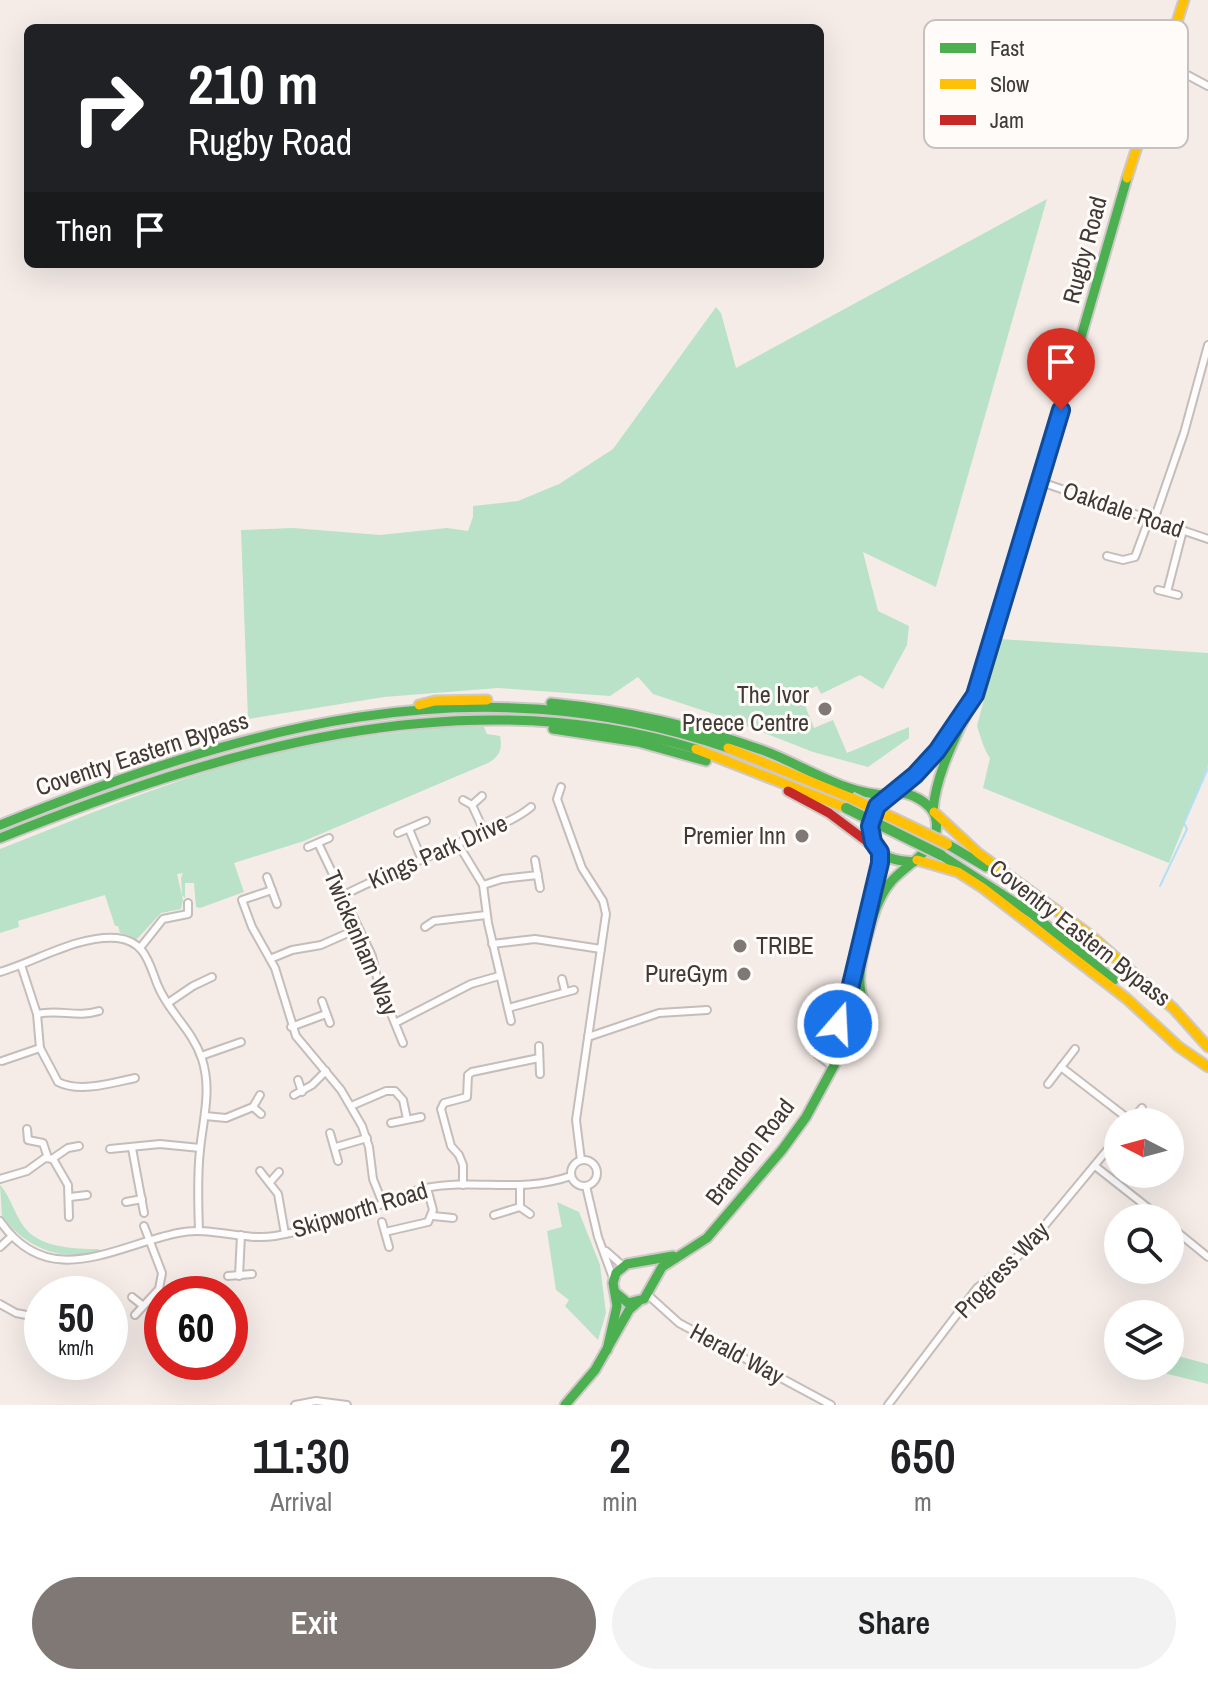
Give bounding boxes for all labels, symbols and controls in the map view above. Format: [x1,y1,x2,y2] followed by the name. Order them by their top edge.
[924,20,1188,148] legend
[990,33,1024,63] text: Fast
[188,46,318,121] text: 210 m
[56,56,160,160] icon: right
[990,69,1029,99] text: Slow
[990,105,1024,135] text: Jam
[188,118,352,166] text: Rugby Road
[1054,193,1114,307] street label: Rugby Road
[128,208,172,252] icon: arrive
[56,210,112,250] text: Then
[1027,328,1095,410] pin
[1039,340,1083,384] icon: arrive
[1059,473,1188,545] street label: Oakdale Road
[682,678,809,738] place label: The Ivor Preece Centre
[816,700,834,718] marker: The Ivor Preece Centre
[31,704,252,803] street label: Coventry Eastern Bypass
[363,806,512,896] street label: Kings Park Drive
[683,819,786,851] place label: Premier Inn
[793,827,811,845] marker: Premier Inn
[983,851,1178,1013] street label: Coventry Eastern Bypass
[317,865,407,1020] street label: Twickenham Way
[756,929,814,961] place label: TRIBE
[731,937,749,955] marker: TRIBE
[645,957,728,989] place label: PureGym
[735,965,753,983] marker: PureGym
[796,982,880,1066] position arrow
[698,1092,801,1211] street label: Brandon Road
[1104,1108,1184,1188] north arrow
[1104,1108,1184,1380] map controls
[288,1173,431,1245] street label: Skipworth Road
[1104,1204,1184,1284] button: search
[947,1214,1056,1325] street label: Progress Way
[144,1276,248,1380] speed limit sign: 60
[58,1291,94,1344] text: 50
[1104,1300,1184,1380] button: layers
[685,1315,790,1391] street label: Herald Way
[58,1334,94,1361] text: km/h
[252,1423,350,1488] text: 11:30
[609,1423,631,1488] text: 2
[890,1423,956,1488] text: 650
[270,1484,332,1519] text: Arrival
[602,1484,638,1519] text: min
[914,1484,932,1519] text: m
[32,1577,596,1669] button: Exit
[612,1577,1176,1669] button: Share

